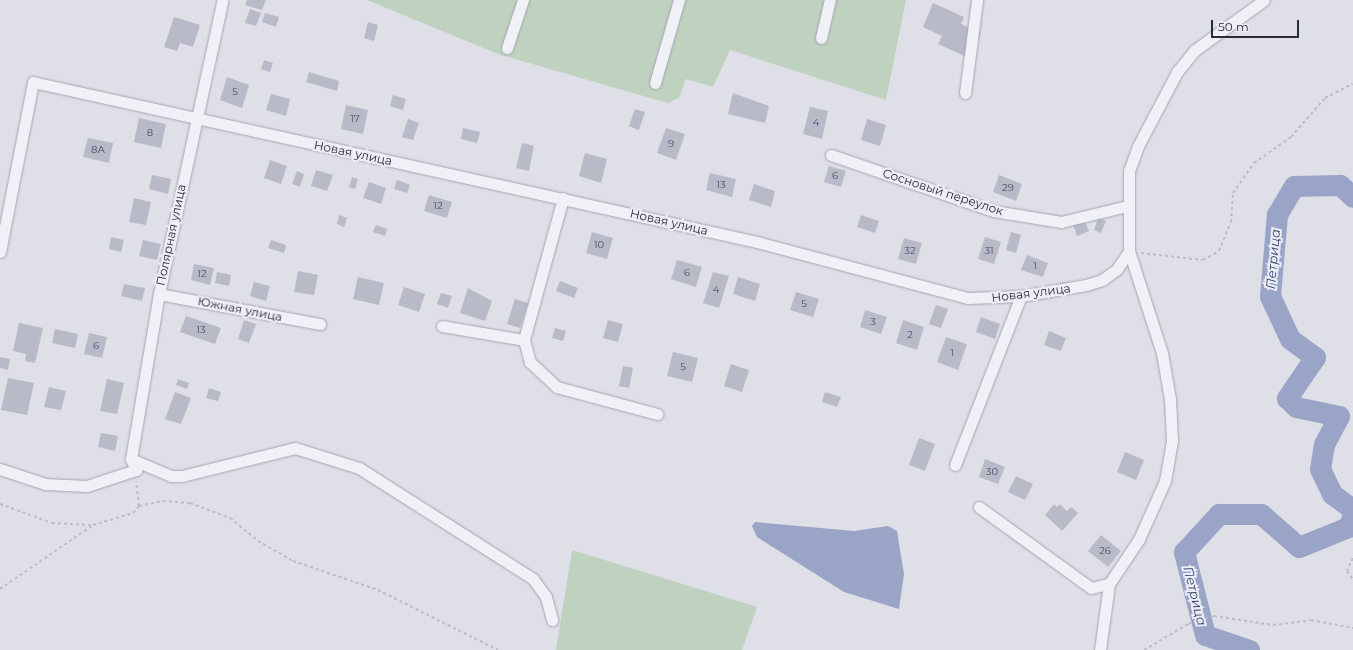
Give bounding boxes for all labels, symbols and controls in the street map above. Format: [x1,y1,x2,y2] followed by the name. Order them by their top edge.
[1213,12,1301,38] scale bar
[1218,19,1249,34] text: 50 m
[232,86,238,98] house number: 5
[350,113,360,125] house number: 17
[813,117,819,129] house number: 4
[147,127,153,139] house number: 8
[313,138,393,168] street label: Новая улица
[668,138,674,150] house number: 9
[91,144,105,156] house number: 8А
[881,166,1005,218] street label: Сосновый переулок
[832,170,838,182] house number: 6
[716,179,726,191] house number: 13
[1002,182,1014,194] house number: 29
[153,183,189,287] street label: Полярная улица
[433,200,443,212] house number: 12
[629,206,709,238] street label: Новая улица
[1263,228,1283,290] water label: Петрица
[594,239,604,251] house number: 10
[904,245,916,257] house number: 32
[984,245,994,257] house number: 31
[1033,260,1037,272] house number: 1
[684,267,690,279] house number: 6
[197,268,207,280] house number: 12
[991,281,1071,305] street label: Новая улица
[713,284,719,296] house number: 4
[196,294,284,324] street label: Южная улица
[801,298,807,310] house number: 5
[870,316,876,328] house number: 3
[196,324,206,336] house number: 13
[907,329,913,341] house number: 2
[93,340,99,352] house number: 6
[950,347,954,359] house number: 1
[680,361,686,373] house number: 5
[986,466,998,478] house number: 30
[1099,545,1111,557] house number: 26
[1180,565,1210,627] water label: Петрица

